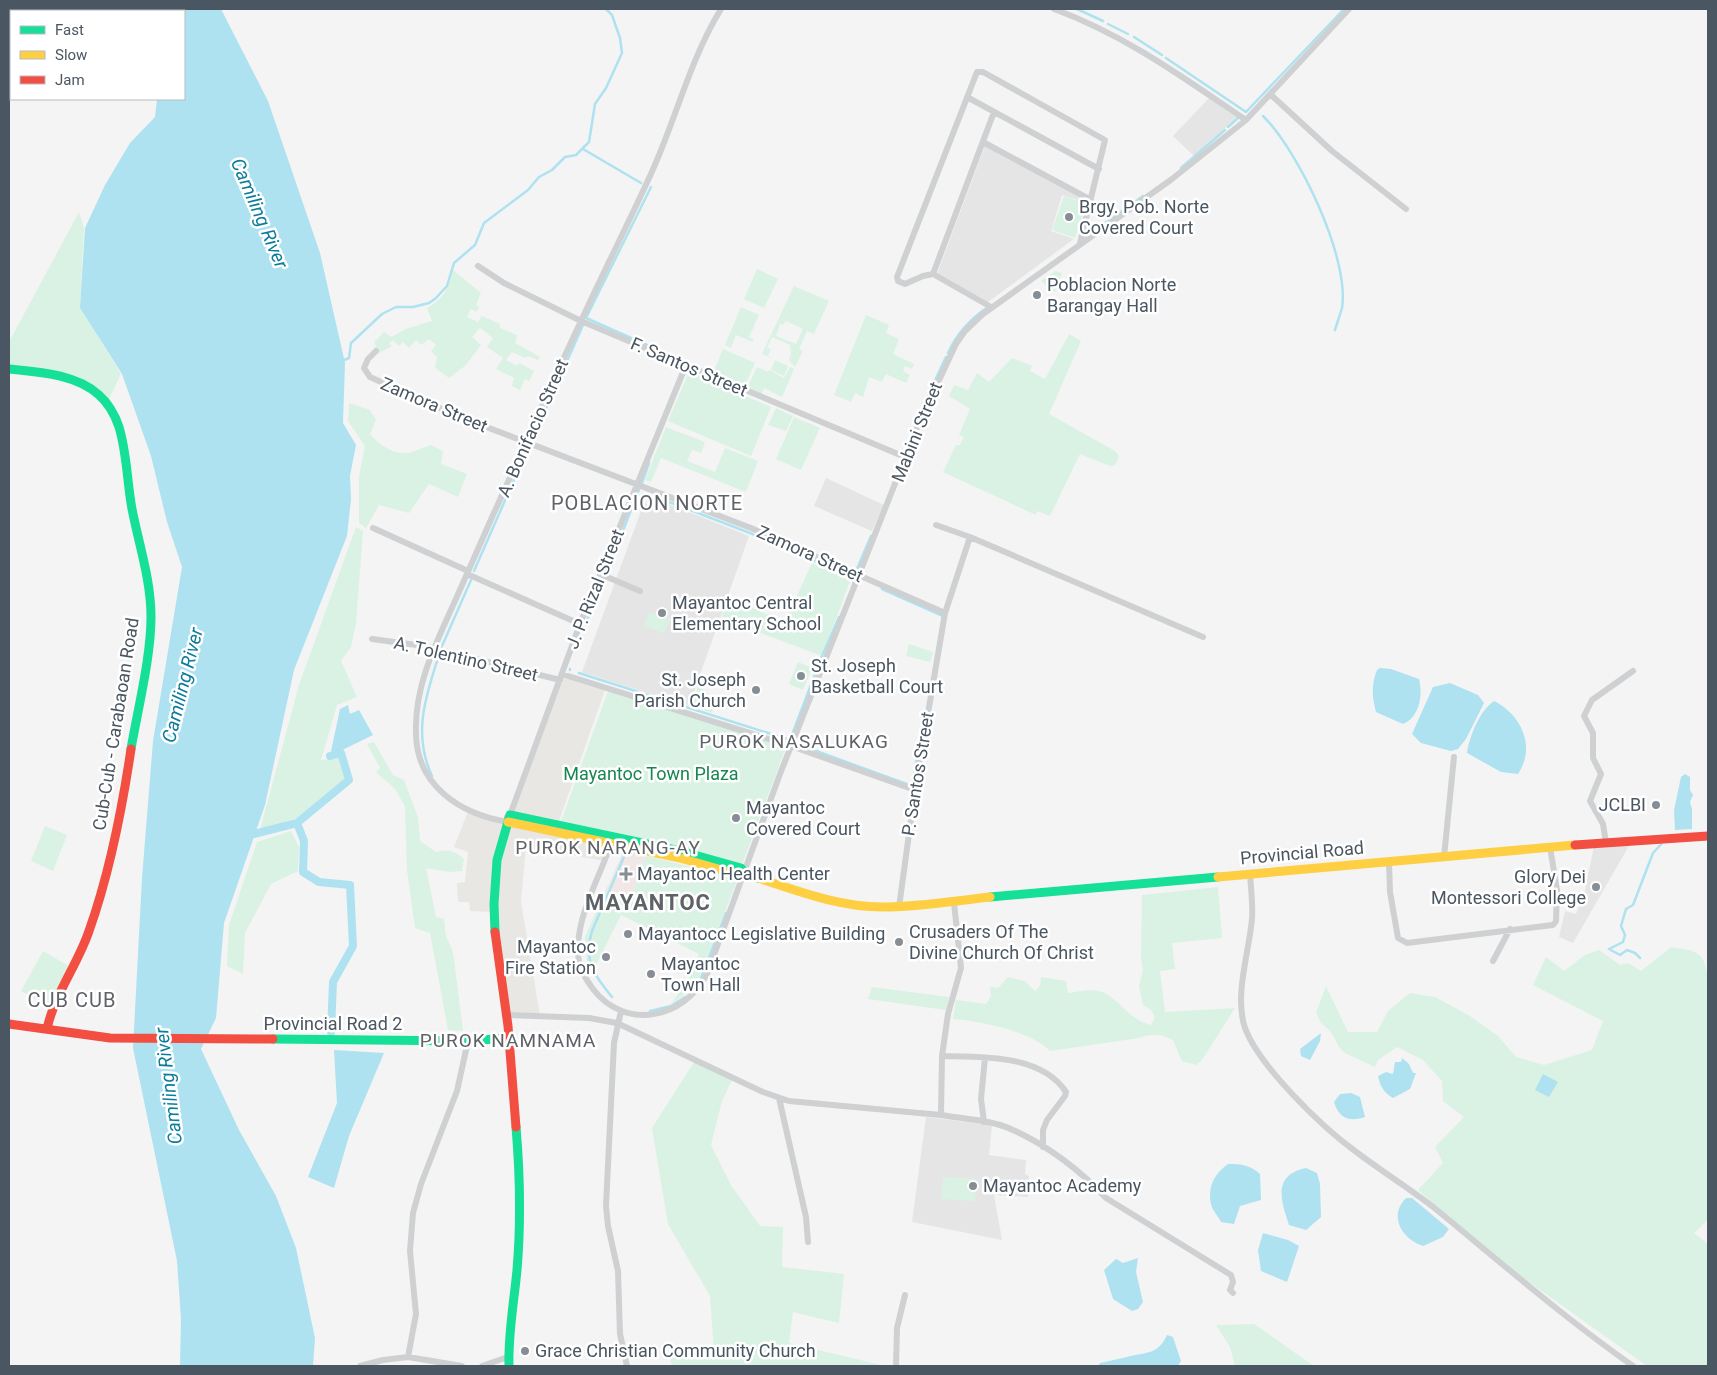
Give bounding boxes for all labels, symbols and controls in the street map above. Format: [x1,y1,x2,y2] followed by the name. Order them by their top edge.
[10,10,185,100] legend
[55,21,84,39] text: Fast
[55,46,87,64] text: Slow
[55,71,85,89] text: Jam
[226,155,293,272] water label: Camiling River
[1079,196,1209,238] place label: Brgy. Pob. Norte Covered Court
[1063,211,1075,223] marker: Brgy. Pob. Norte Covered Court
[1047,274,1176,316] place label: Poblacion Norte Barangay Hall
[1031,289,1043,301] marker: Poblacion Norte Barangay Hall
[628,333,751,401] street label: F. Santos Street
[493,355,572,500] street label: A. Bonifacio Street
[378,373,491,437] street label: Zamora Street
[887,379,946,485] street label: Mabini Street
[551,491,743,515] district label: POBLACION NORTE
[754,521,867,586] street label: Zamora Street
[561,526,628,652] street label: J. P. Rizal Street
[672,592,821,634] place label: Mayantoc Central Elementary School
[656,607,668,619] marker: Mayantoc Central Elementary School
[88,616,143,832] street label: Cub-Cub - Carabaoan Road
[157,625,208,745] water label: Camiling River
[392,632,540,685] street label: A. Tolentino Street
[811,655,943,697] place label: St. Joseph Basketball Court
[634,669,746,711] place label: St. Joseph Parish Church
[795,670,807,682] marker: St. Joseph Basketball Court
[750,684,762,696] marker: St. Joseph Parish Church
[897,710,938,837] street label: P. Santos Street
[699,730,889,753] district label: PUROK NASALUKAG
[563,763,739,784] park label: Mayantoc Town Plaza
[1599,794,1646,815] place label: JCLBI
[746,797,861,839] place label: Mayantoc Covered Court
[1650,799,1662,811] marker: JCLBI
[730,812,742,824] marker: Mayantoc Covered Court
[515,836,701,859] district label: PUROK NARANG-AY
[1239,837,1365,868] street label: Provincial Road
[637,863,830,884] place label: Mayantoc Health Center
[1431,866,1586,908] place label: Glory Dei Montessori College
[619,867,633,881] marker: Mayantoc Health Center
[1590,881,1602,893] marker: Glory Dei Montessori College
[585,890,711,915] district label: MAYANTOC
[909,921,1094,963] place label: Crusaders Of The Divine Church Of Christ
[638,923,885,944] place label: Mayantocc Legislative Building
[622,928,634,940] marker: Mayantocc Legislative Building
[505,936,596,978] place label: Mayantoc Fire Station
[893,936,905,948] marker: Crusaders Of The Divine Church Of Christ
[600,951,612,963] marker: Mayantoc Fire Station
[661,953,740,995] place label: Mayantoc Town Hall
[645,968,657,980] marker: Mayantoc Town Hall
[28,988,116,1012] district label: CUB CUB
[264,1013,402,1034] street label: Provincial Road 2
[150,1025,187,1146] water label: Camiling River
[420,1029,596,1052] district label: PUROK NAMNAMA
[983,1175,1142,1196] place label: Mayantoc Academy
[967,1180,979,1192] marker: Mayantoc Academy
[535,1340,816,1361] place label: Grace Christian Community Church
[519,1345,531,1357] marker: Grace Christian Community Church

